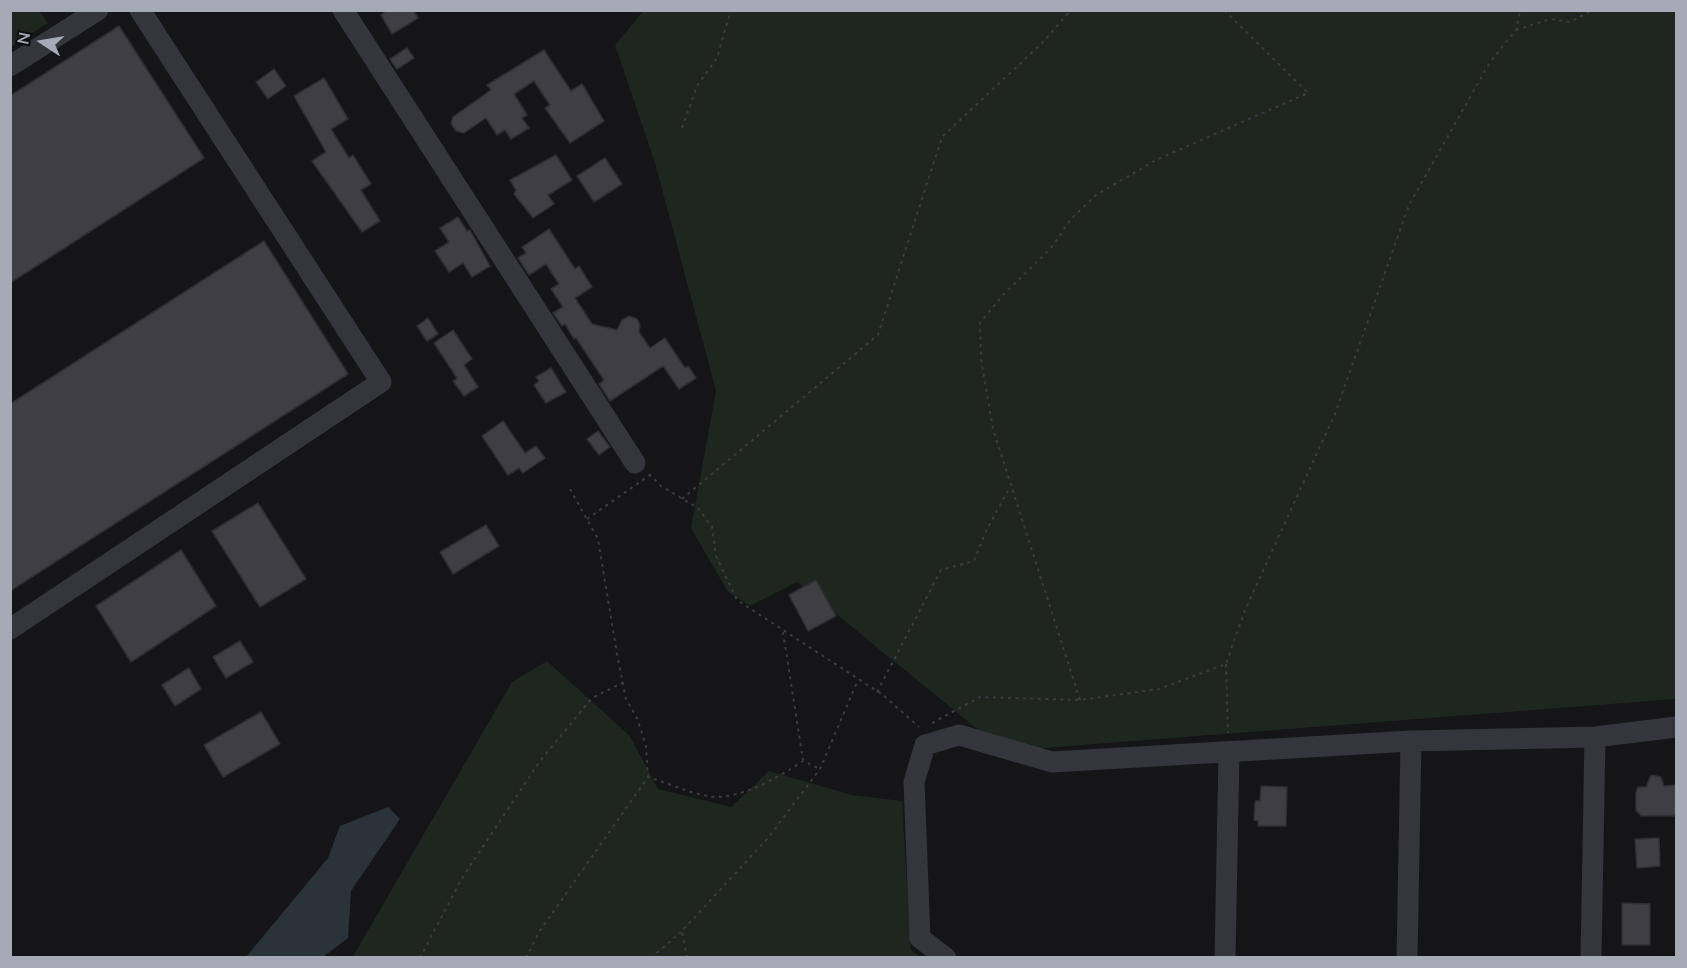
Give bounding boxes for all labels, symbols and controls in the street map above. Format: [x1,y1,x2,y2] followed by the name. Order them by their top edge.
[12,12,72,72] north arrow
[12,30,36,46] text: N

